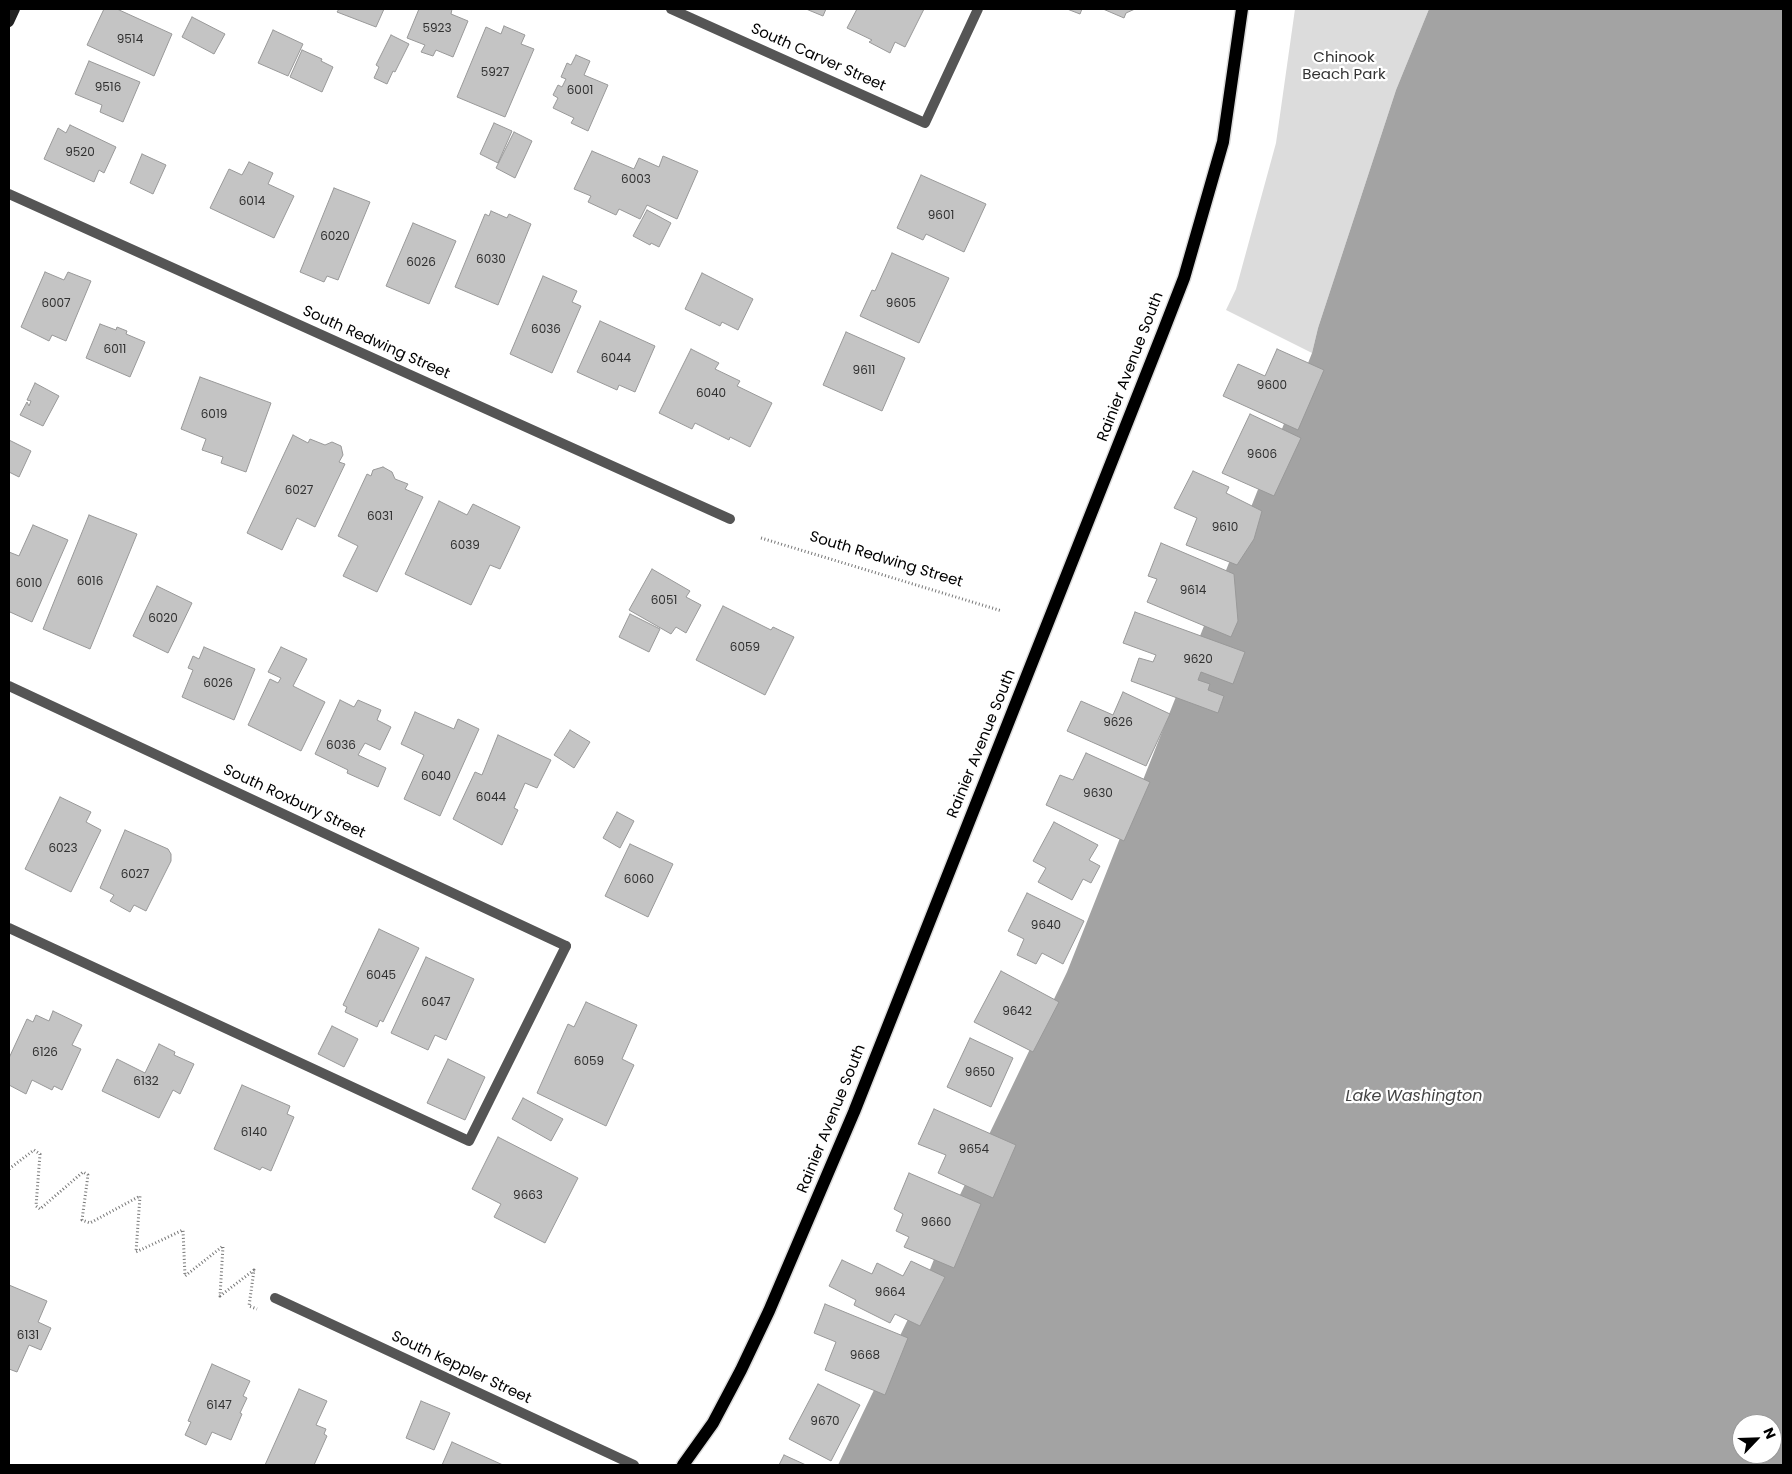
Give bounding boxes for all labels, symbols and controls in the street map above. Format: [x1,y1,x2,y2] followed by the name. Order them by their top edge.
[748,20,888,96] street label: South Carver Street
[422,22,452,36] house number: 5923
[117,33,143,47] house number: 9514
[1302,49,1386,84] park label: Chinook Beach Park
[481,66,509,80] house number: 5927
[95,81,121,95] house number: 9516
[567,84,593,98] house number: 6001
[65,146,95,160] house number: 9520
[621,173,651,187] house number: 6003
[239,195,265,209] house number: 6014
[928,209,954,223] house number: 9601
[320,230,350,244] house number: 6020
[476,253,506,267] house number: 6030
[406,256,436,270] house number: 6026
[1094,290,1168,444] street label: Rainier Avenue South
[41,297,71,311] house number: 6007
[886,297,916,311] house number: 9605
[300,302,452,384] street label: South Redwing Street
[531,323,561,337] house number: 6036
[104,343,126,357] house number: 6011
[601,352,631,366] house number: 6044
[853,364,875,378] house number: 9611
[1257,379,1287,393] house number: 9600
[696,387,726,401] house number: 6040
[201,408,227,422] house number: 6019
[1247,448,1277,462] house number: 9606
[285,484,313,498] house number: 6027
[367,510,393,524] house number: 6031
[1212,521,1238,535] house number: 9610
[807,528,965,592] street label: South Redwing Street
[450,539,480,553] house number: 6039
[77,575,103,589] house number: 6016
[16,577,42,591] house number: 6010
[1180,584,1206,598] house number: 9614
[651,594,677,608] house number: 6051
[148,612,178,626] house number: 6020
[730,641,760,655] house number: 6059
[1183,653,1213,667] house number: 9620
[944,667,1020,821] street label: Rainier Avenue South
[203,677,233,691] house number: 6026
[1103,716,1133,730] house number: 9626
[326,739,356,753] house number: 6036
[220,761,368,843] street label: South Roxbury Street
[421,770,451,784] house number: 6040
[1083,787,1113,801] house number: 9630
[476,791,506,805] house number: 6044
[48,842,78,856] house number: 6023
[121,868,149,882] house number: 6027
[624,873,654,887] house number: 6060
[1031,919,1061,933] house number: 9640
[366,969,396,983] house number: 6045
[421,996,451,1010] house number: 6047
[1002,1005,1032,1019] house number: 9642
[794,1042,870,1196] street label: Rainier Avenue South
[32,1046,58,1060] house number: 6126
[574,1055,604,1069] house number: 6059
[965,1066,995,1080] house number: 9650
[133,1075,159,1089] house number: 6132
[1346,1087,1482,1107] water label: Lake Washington
[241,1126,267,1140] house number: 6140
[959,1143,989,1157] house number: 9654
[513,1189,543,1203] house number: 9663
[921,1216,951,1230] house number: 9660
[875,1286,905,1300] house number: 9664
[388,1328,534,1408] street label: South Keppler Street
[17,1329,39,1343] house number: 6131
[850,1349,880,1363] house number: 9668
[206,1399,232,1413] house number: 6147
[1732,1414,1782,1464] north arrow
[810,1415,840,1429] house number: 9670
[1759,1424,1781,1442] text: N

